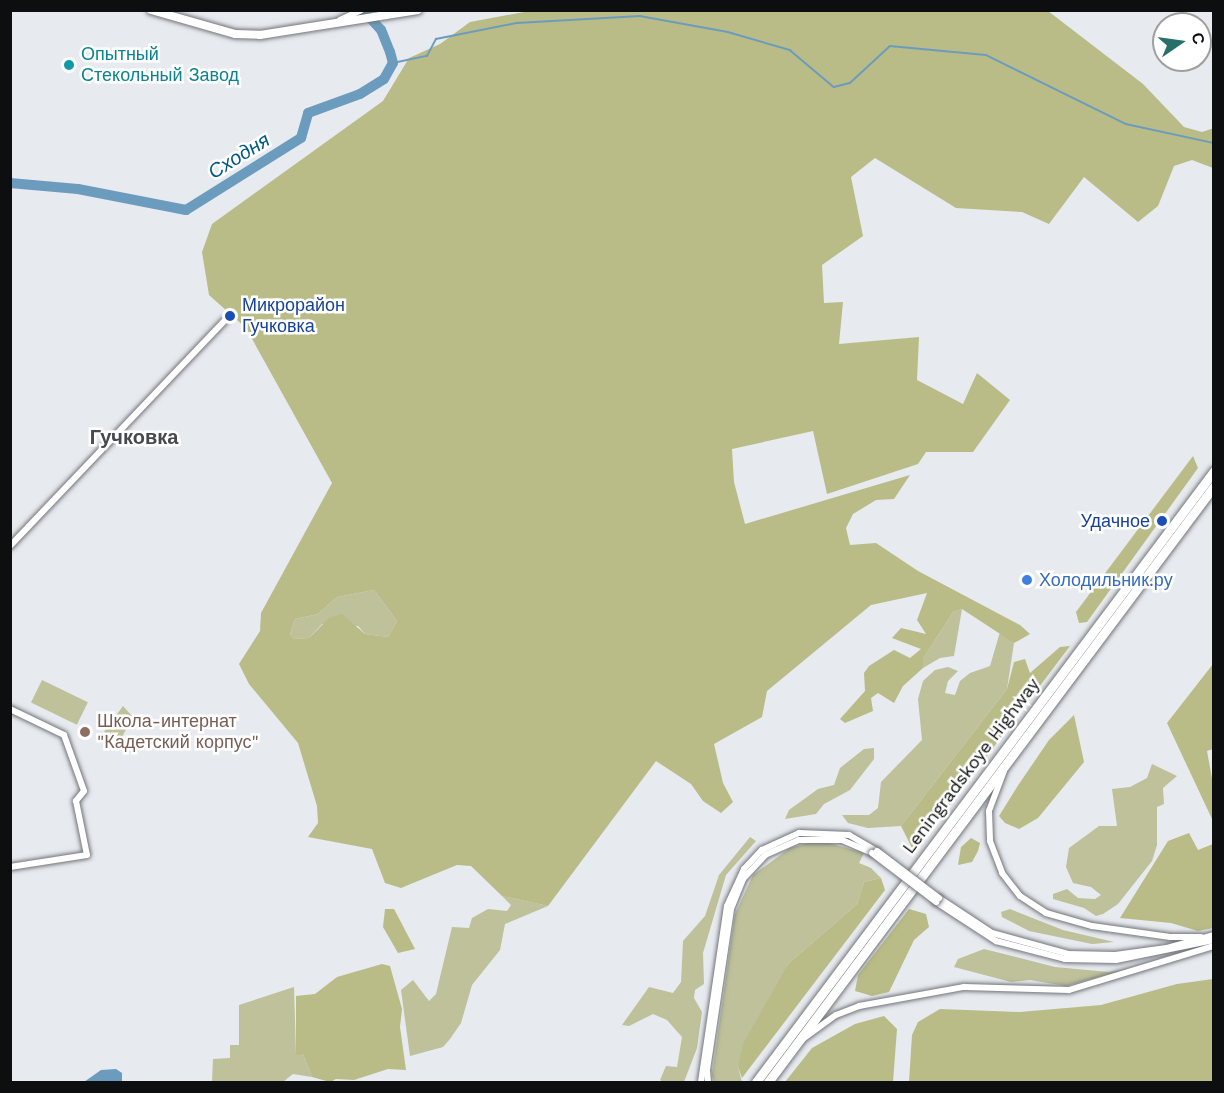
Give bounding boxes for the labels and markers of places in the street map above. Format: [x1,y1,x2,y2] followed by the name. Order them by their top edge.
[81,44,239,86] place label: Опытный Стекольный Завод
[62,58,76,72] marker: Опытный Стекольный Завод
[242,295,345,338] place label: Микрорайон Гучковка
[223,309,237,323] marker: Микрорайон Гучковка
[1081,510,1150,532] place label: Удачное
[1155,514,1169,528] marker: Удачное
[1039,569,1173,591] place label: Холодильник.ру
[1020,573,1034,587] marker: Холодильник.ру
[97,711,259,754] place label: Школа-интернат "Кадетский корпус"
[78,725,92,739] marker: Школа-интернат "Кадетский корпус"

